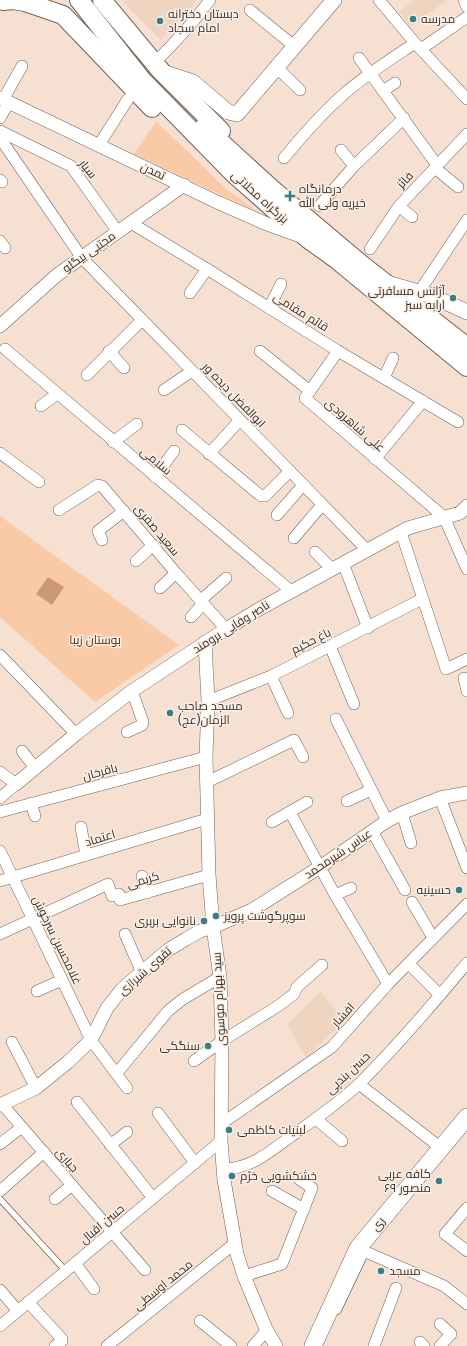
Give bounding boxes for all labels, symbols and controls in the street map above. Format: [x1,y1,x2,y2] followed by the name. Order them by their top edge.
[168,7,239,36] place label: دبستان دخترانه امام سجاد
[421,12,455,26] place label: مدرسه
[408,14,418,24] marker: مدرسه
[155,16,165,26] marker: دبستان دخترانه امام سجاد
[76,156,100,181] street label: سیار
[138,159,168,183] street label: تمدن
[229,168,291,226] street label: بزرگراه محلاتی
[393,169,416,192] street label: فائز
[299,182,366,210] place label: درمانگاه خیریه ولی الله
[284,190,296,202] marker: درمانگاه خیریه ولی الله
[60,229,118,275] street label: مجتبی بیگلو
[368,284,446,312] place label: آژانس مسافرتی ارابه سبز
[270,290,331,335] street label: قائم مقامی
[448,293,458,303] marker: آژانس مسافرتی ارابه سبز
[199,359,268,430] street label: ابوالفضل دیده ور
[322,395,388,455] street label: علی شاهرودی
[138,444,174,478] street label: سلامی
[132,502,183,559] street label: سعید صفری
[190,598,272,656] street label: ناصر وفایی برومند
[289,625,334,658] street label: باغ حکیم
[69,633,121,647] park label: بوستان زیبا
[178,699,243,728] place label: مسجد صاحب الزمان(عج)
[165,708,175,718] marker: مسجد صاحب الزمان(عج)
[81,761,119,783] street label: باقرخان
[302,826,374,882] street label: عباس شیرمحمد
[83,827,117,849] street label: اعتماد
[125,869,161,891] street label: کریمی
[416,883,451,897] place label: حسینیه
[454,885,464,895] marker: حسینیه
[29,893,85,987] street label: غلامحسین سرخوش
[223,909,306,925] place label: سوپرگوشت پرویز
[211,911,221,921] marker: سوپرگوشت پرویز
[135,914,196,928] place label: نانوایی بربری
[199,916,209,926] marker: نانوایی بربری
[116,944,175,998] street label: تقوی شیرازی
[210,952,229,1046] street label: سید بهرام موسوی
[328,1000,357,1031] street label: افشار
[160,1039,200,1053] place label: سنگکی
[203,1041,213,1051] marker: سنگکی
[323,1049,374,1098] street label: حسن بندپی
[237,1123,306,1137] place label: لبنیات کاظمی
[224,1125,234,1135] marker: لبنیات کاظمی
[53,1145,81,1175] street label: جباری
[378,1167,431,1195] place label: کافه عربی منصور ۶۹
[240,1169,317,1184] place label: خشکشویی خرّم
[227,1171,237,1181] marker: خشکشویی خرّم
[434,1176,444,1186] marker: کافه عربی منصور ۶۹
[77,1201,127,1247] street label: حسن اقبال
[368,1214,388,1234] street label: ری
[131,1257,195,1313] street label: محمد اوسطی
[389,1264,421,1278] place label: مسجد
[376,1266,386,1276] marker: مسجد

